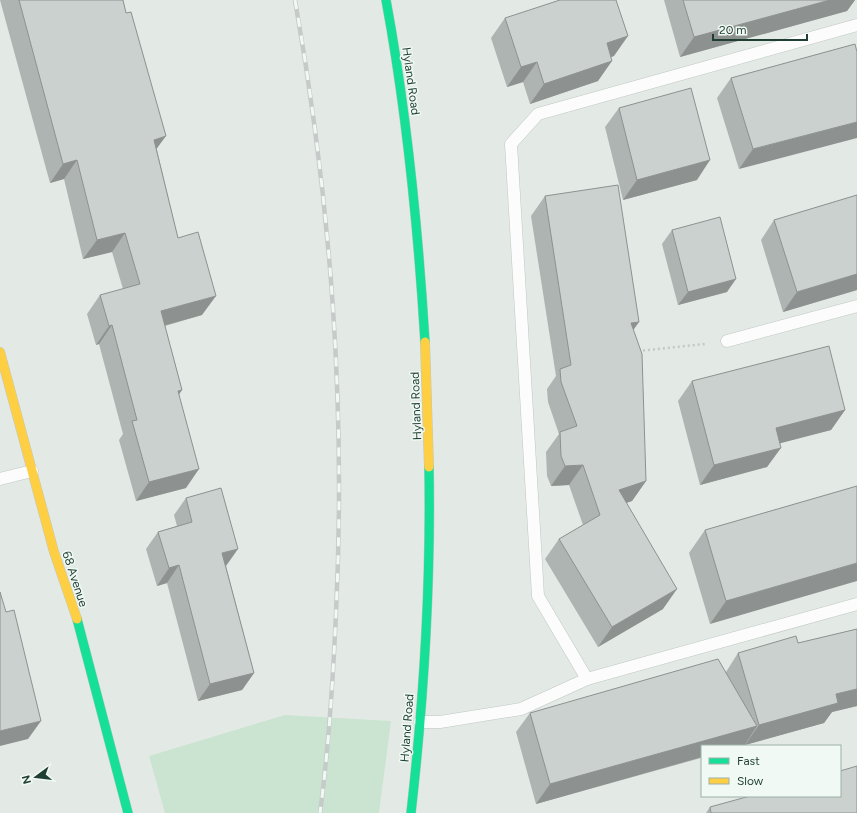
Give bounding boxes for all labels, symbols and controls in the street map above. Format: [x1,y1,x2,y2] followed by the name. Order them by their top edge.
[713,16,807,42] scale bar
[719,23,747,37] text: 20 m
[399,46,423,116] street label: Hyland Road
[408,372,424,440] street label: Hyland Road
[59,549,91,609] street label: 68 Avenue
[398,693,416,763] street label: Hyland Road
[701,745,841,797] legend
[737,754,760,768] text: Fast
[16,757,56,797] north arrow
[19,774,34,785] text: N
[737,774,764,788] text: Slow

